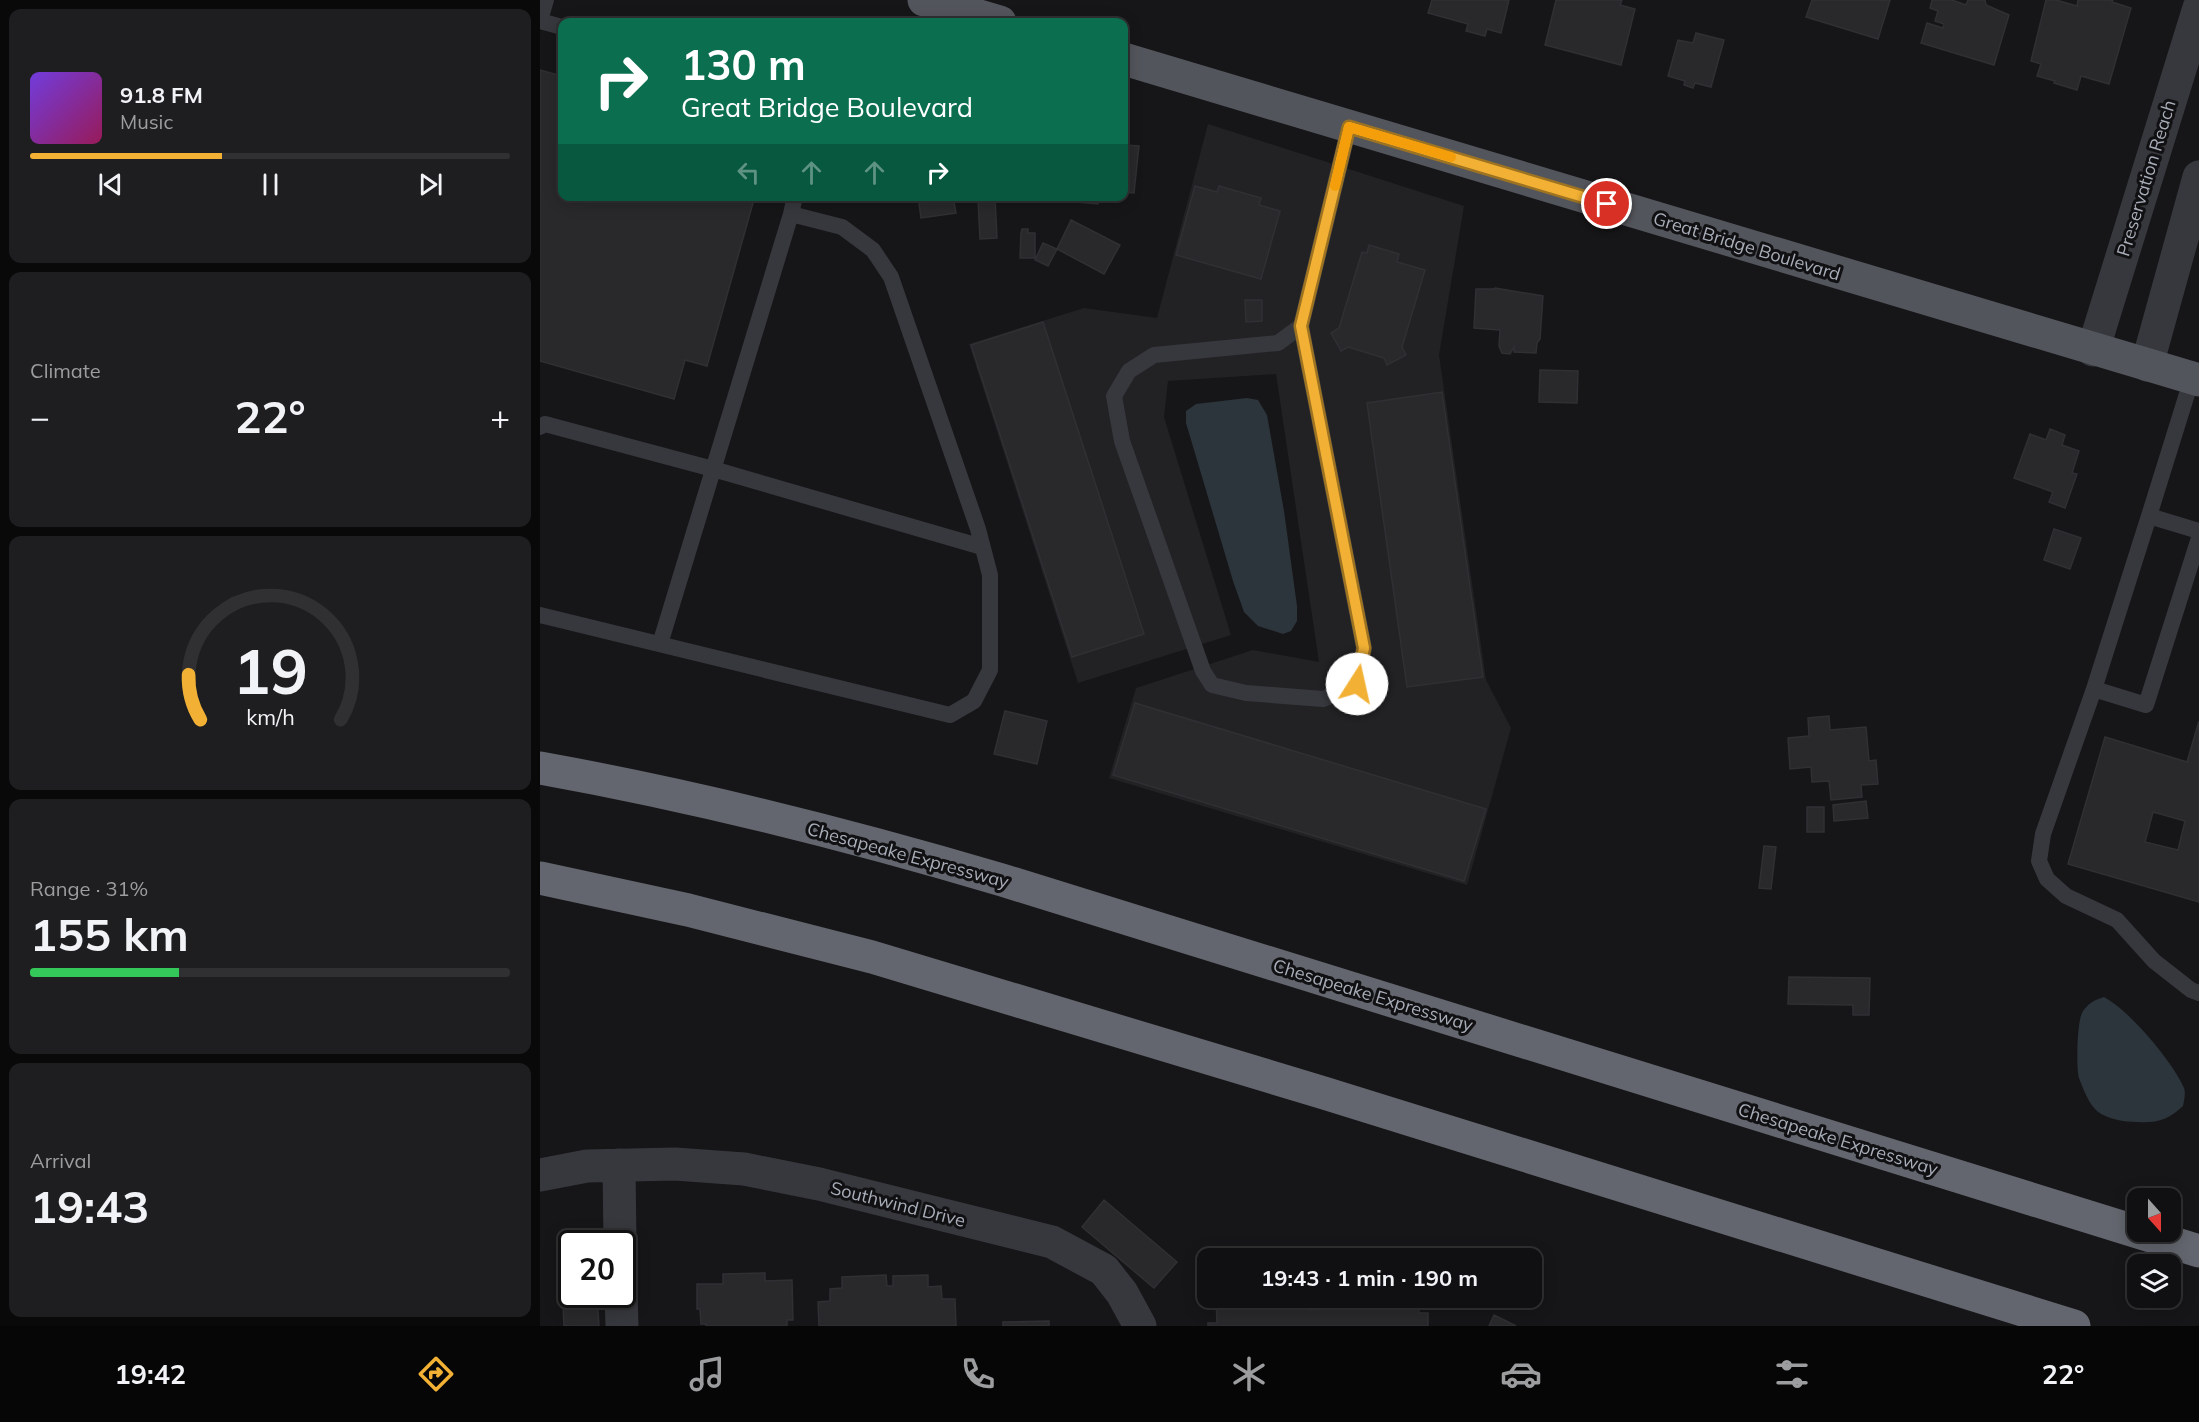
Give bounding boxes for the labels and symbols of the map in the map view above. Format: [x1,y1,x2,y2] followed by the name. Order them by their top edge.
[2111,97,2181,259] street label: Preservation Reach
[1581,178,1632,229] pin
[1651,207,1843,285] street label: Great Bridge Boulevard
[1325,652,1389,716] position arrow
[805,817,1012,893] street label: Chesapeake Expressway
[1270,954,1476,1037] street label: Chesapeake Expressway
[1735,1098,1941,1181] street label: Chesapeake Expressway
[828,1176,968,1232] street label: Southwind Drive
[2127,1188,2181,1242] north arrow
[558,1230,636,1308] speed limit sign: 20

